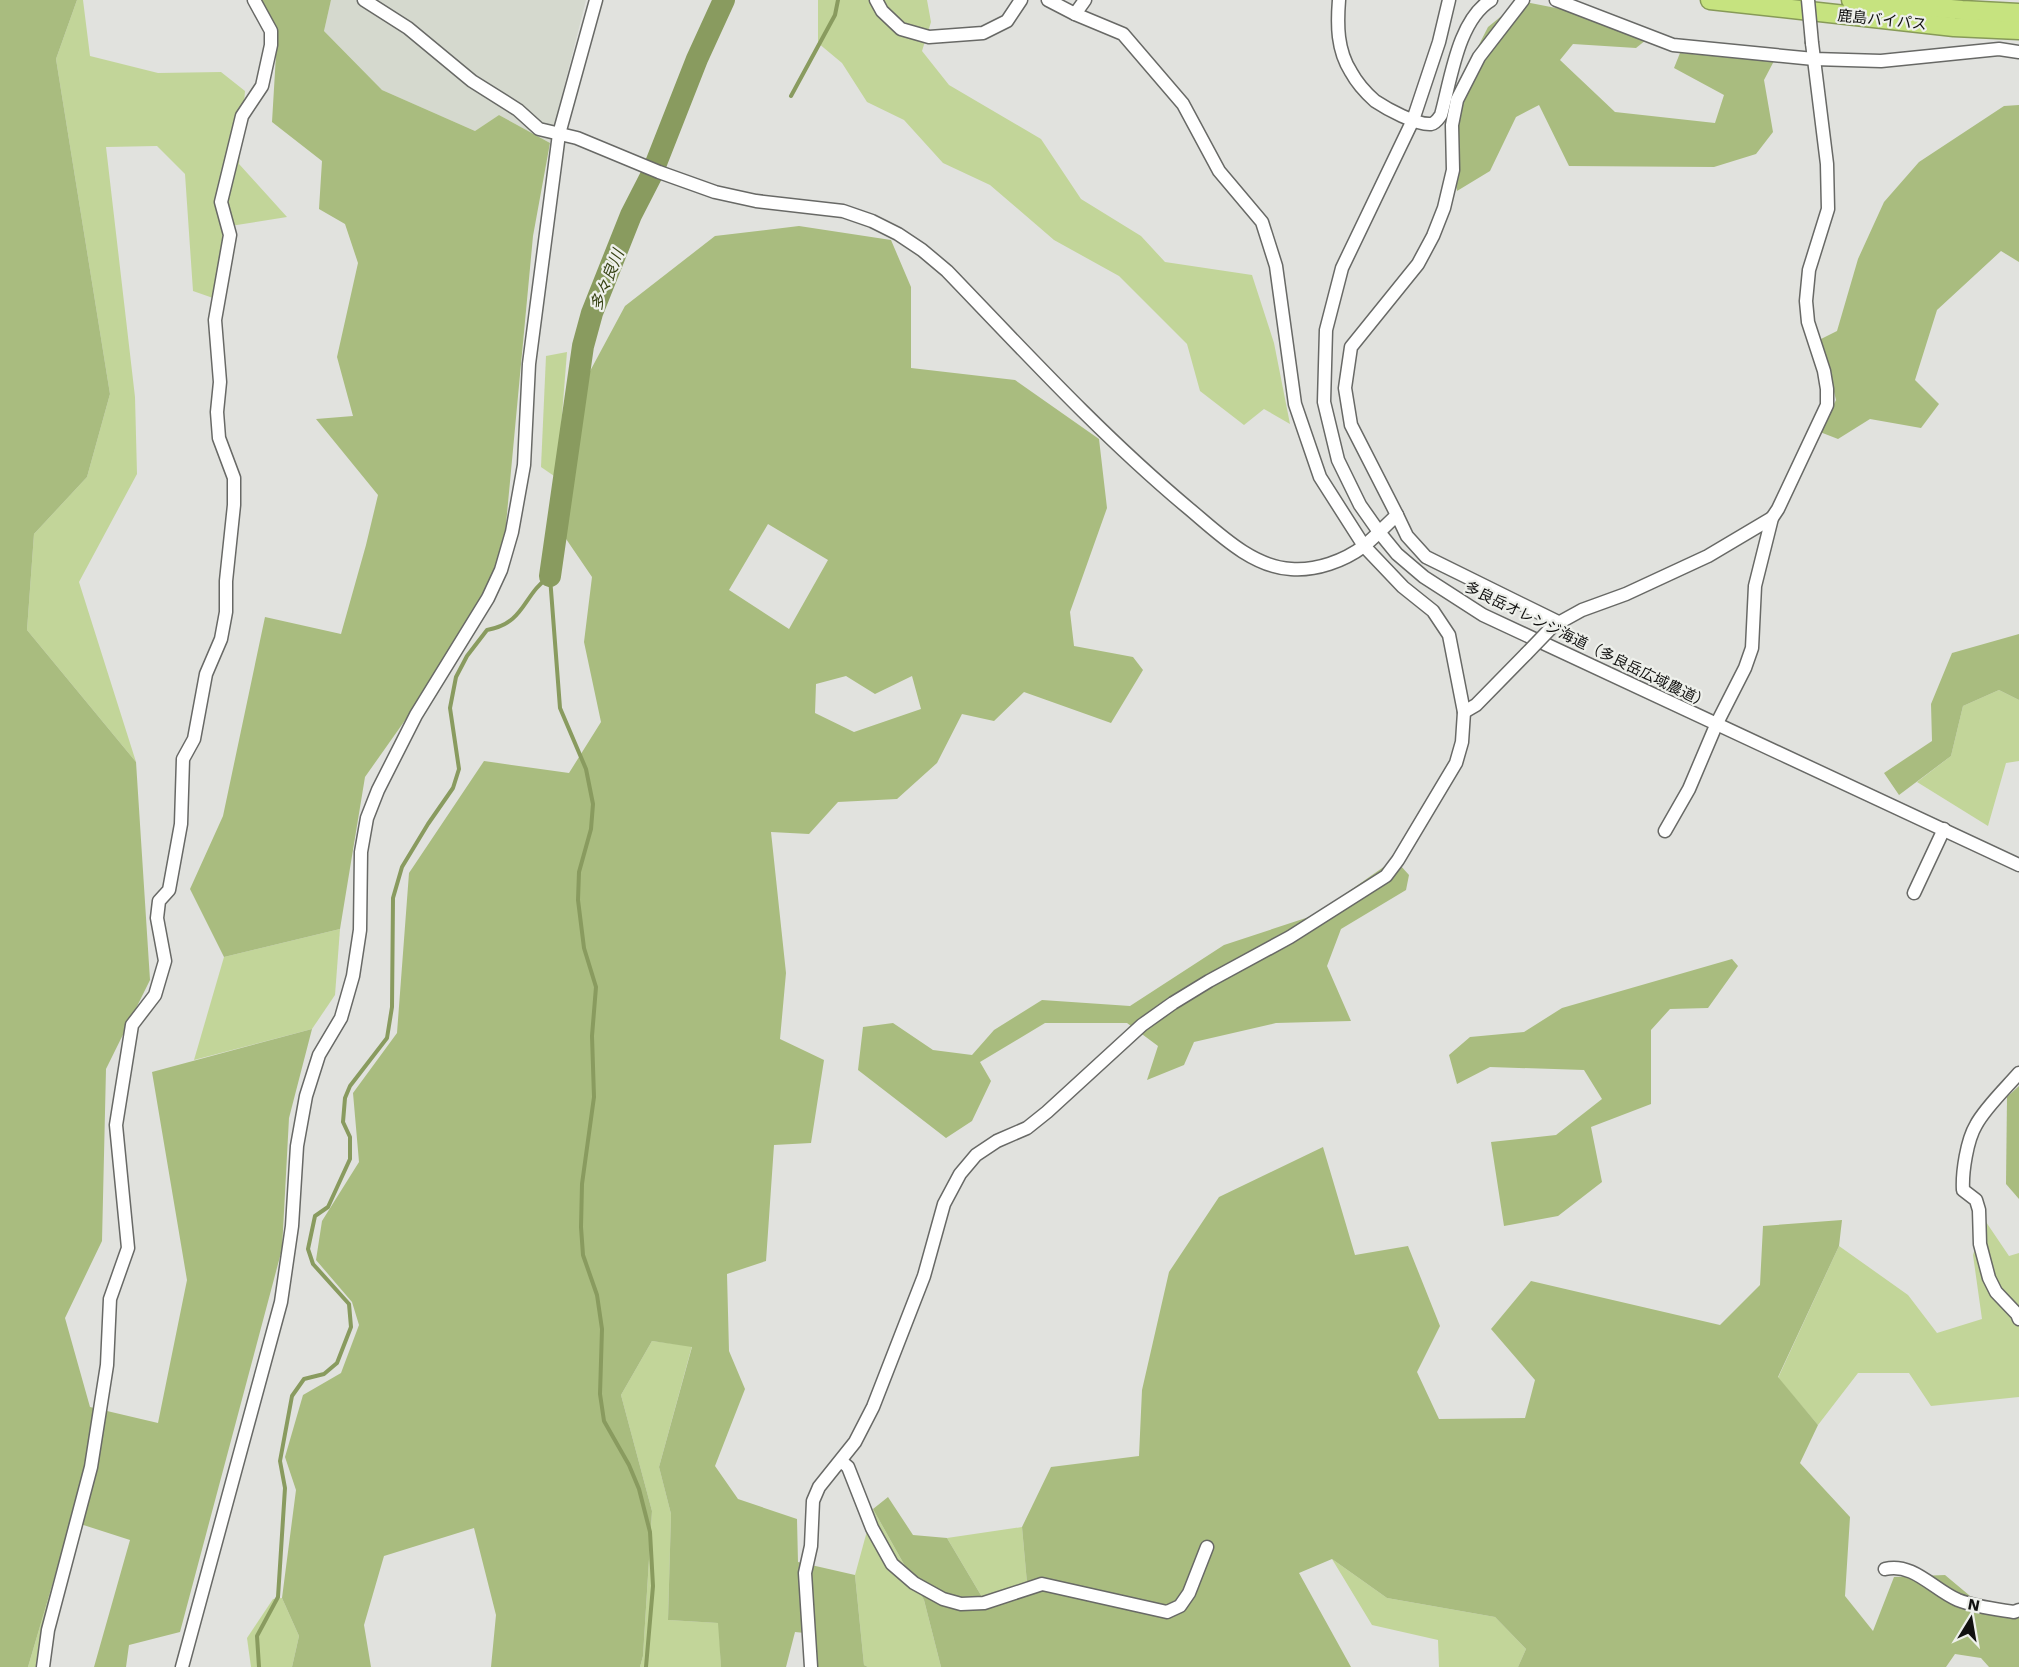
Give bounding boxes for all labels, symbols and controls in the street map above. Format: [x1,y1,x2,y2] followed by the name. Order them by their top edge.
[1836,6,1928,34] street label: 鹿島バイパス
[586,245,629,313] water label: 多々良川
[1462,578,1712,712] street label: 多良岳オレンジ海道（多良岳広域農道）
[1941,1589,2001,1649] north arrow
[1966,1594,1981,1615] text: N

